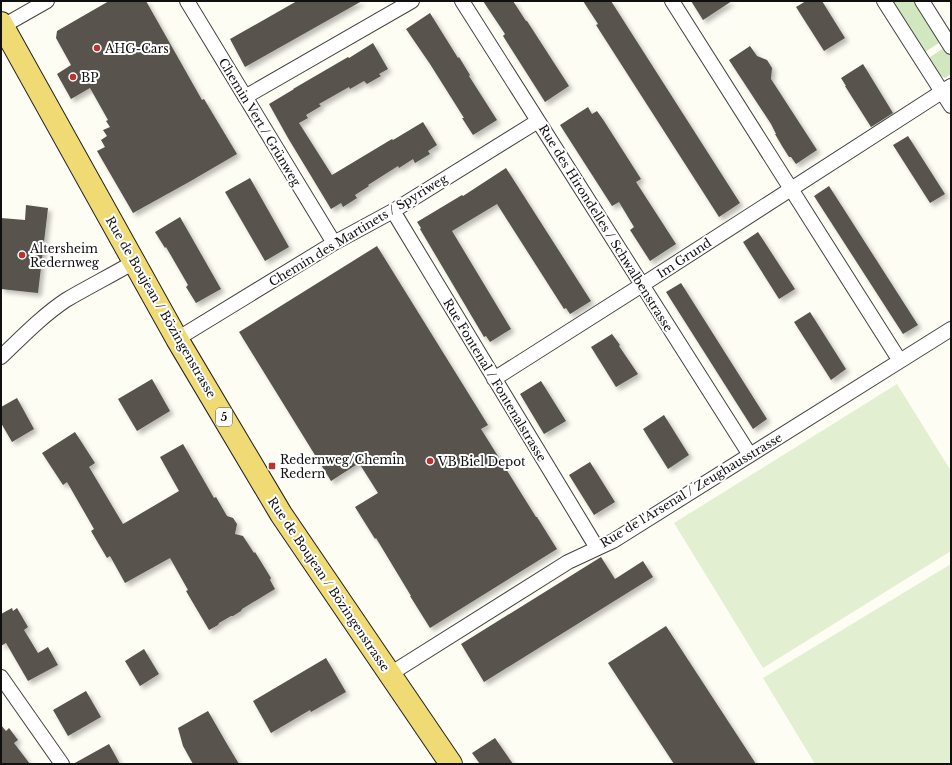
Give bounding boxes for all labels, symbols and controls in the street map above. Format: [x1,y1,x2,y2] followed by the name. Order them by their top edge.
[104,41,169,56] place label: AHG-Cars
[92,43,102,53] marker: AHG-Cars
[216,55,305,189] street label: Chemin Vert / Grünweg
[81,70,98,85] place label: BP
[68,72,78,82] marker: BP
[536,122,676,335] street label: Rue des Hirondelles / Schwalbenstrasse
[266,170,451,289] street label: Chemin des Martinets / Spyriweg
[103,214,219,401] street label: Rue de Boujean / Bözingenstrasse
[654,235,714,281] street label: Im Grund
[29,241,100,270] place label: Altersheim Redernweg
[17,250,27,260] marker: Altersheim Redernweg
[440,296,550,464] street label: Rue Fontenal / Fontenalstrasse
[216,408,232,426] road number: 5
[597,429,785,550] street label: Rue de l'Arsenal / Zeughausstrasse
[280,452,405,481] place label: Redernweg/Chemin Redern
[437,454,526,469] place label: VB Biel Depot
[425,456,435,466] marker: VB Biel Depot
[267,461,277,471] marker: Redernweg/Chemin Redern
[265,494,393,674] street label: Rue de Boujean / Bözingenstrasse

